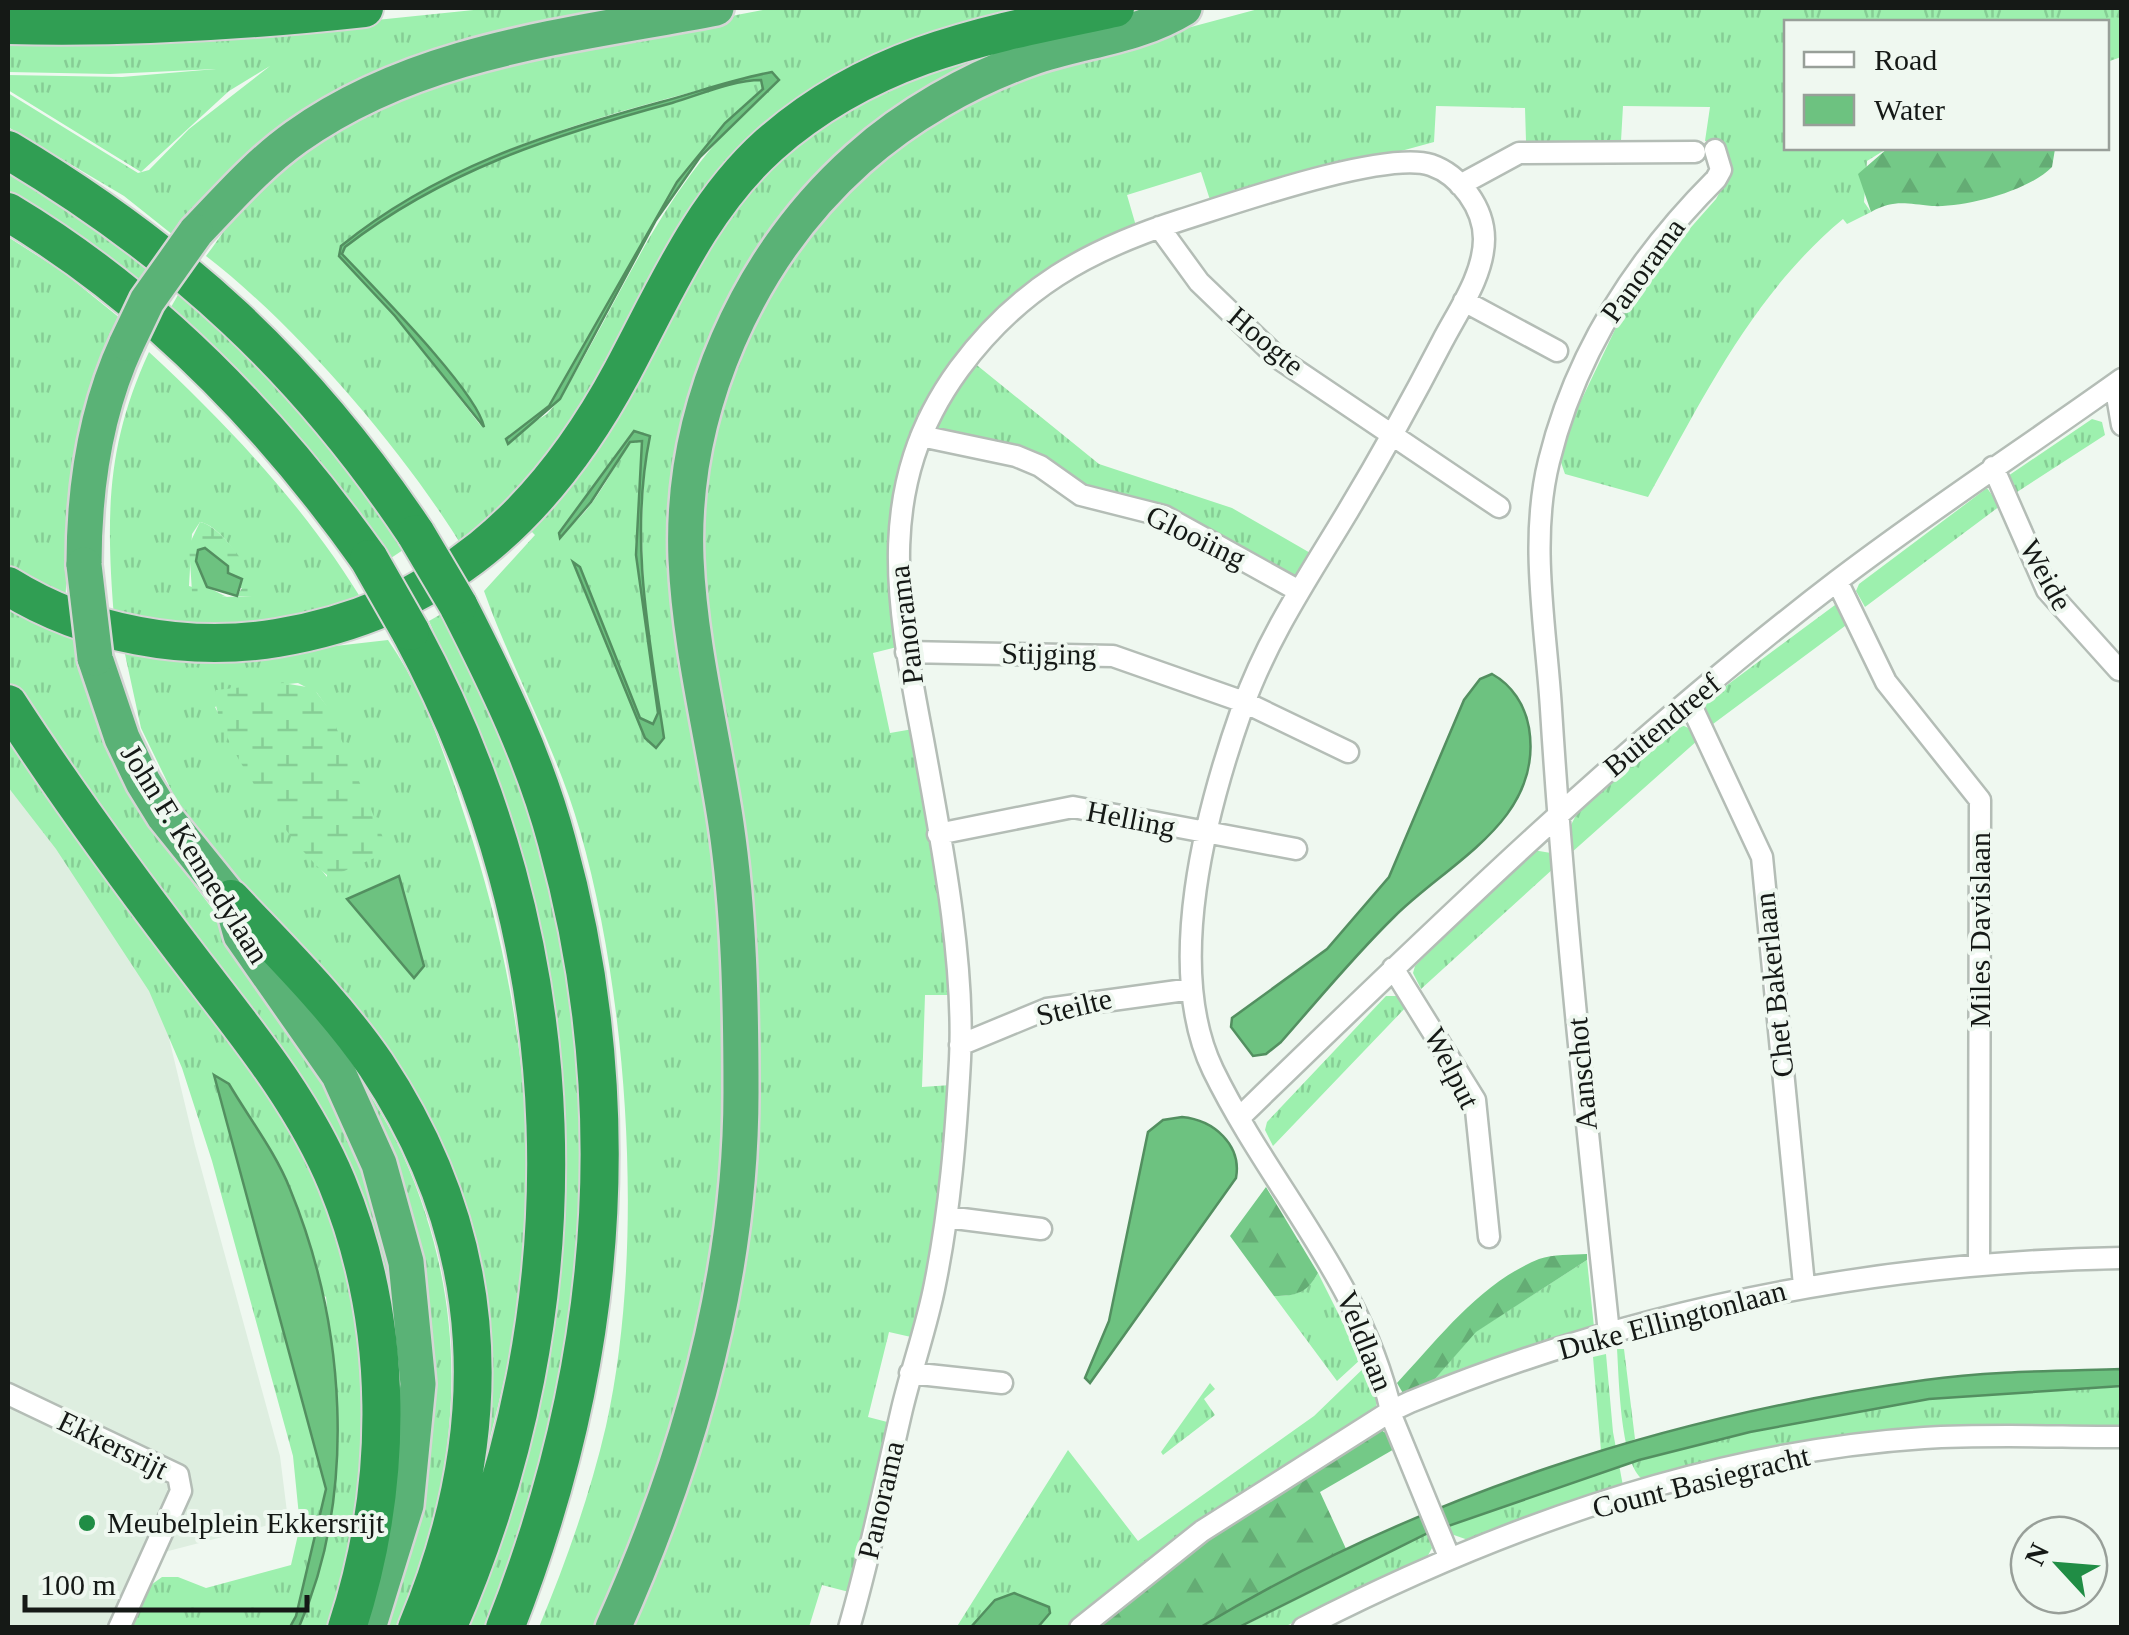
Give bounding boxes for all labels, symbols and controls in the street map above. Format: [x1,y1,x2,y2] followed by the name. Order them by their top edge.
[1784,20,2109,150] legend
[1874,43,1937,76] text: Road
[1874,93,1945,126] text: Water
[1594,211,1691,328] street label: Panorama
[1222,300,1311,382] street label: Hoogte
[1141,498,1251,575] street label: Glooiing
[2014,534,2079,616] street label: Weide
[882,564,929,687] street label: Panorama
[1001,636,1097,671] street label: Stijging
[1597,666,1727,783] street label: Buitendreef
[115,738,276,969] street label: John F. Kennedylaan
[1084,794,1178,843] street label: Helling
[1963,832,1996,1028] street label: Miles Davislaan
[1747,891,1800,1079] street label: Chet Bakerlaan
[1033,981,1115,1032] street label: Steilte
[1560,1016,1603,1132] street label: Aanschot
[1418,1022,1487,1114] street label: Welput
[1555,1273,1789,1366] street label: Duke Ellingtonlaan
[1331,1286,1400,1396] street label: Veldlaan
[53,1404,174,1486] street label: Ekkersrijt
[851,1438,910,1562] street label: Panorama
[1589,1438,1813,1524] street label: Count Basiegracht
[107,1506,385,1539] place label: Meubelplein Ekkersrijt
[76,1512,98,1534] marker: Meubelplein Ekkersrijt
[2009,1515,2109,1615] north arrow
[2019,1538,2055,1570] text: N
[25,1550,308,1612] scale bar
[40,1568,116,1601] text: 100 m

